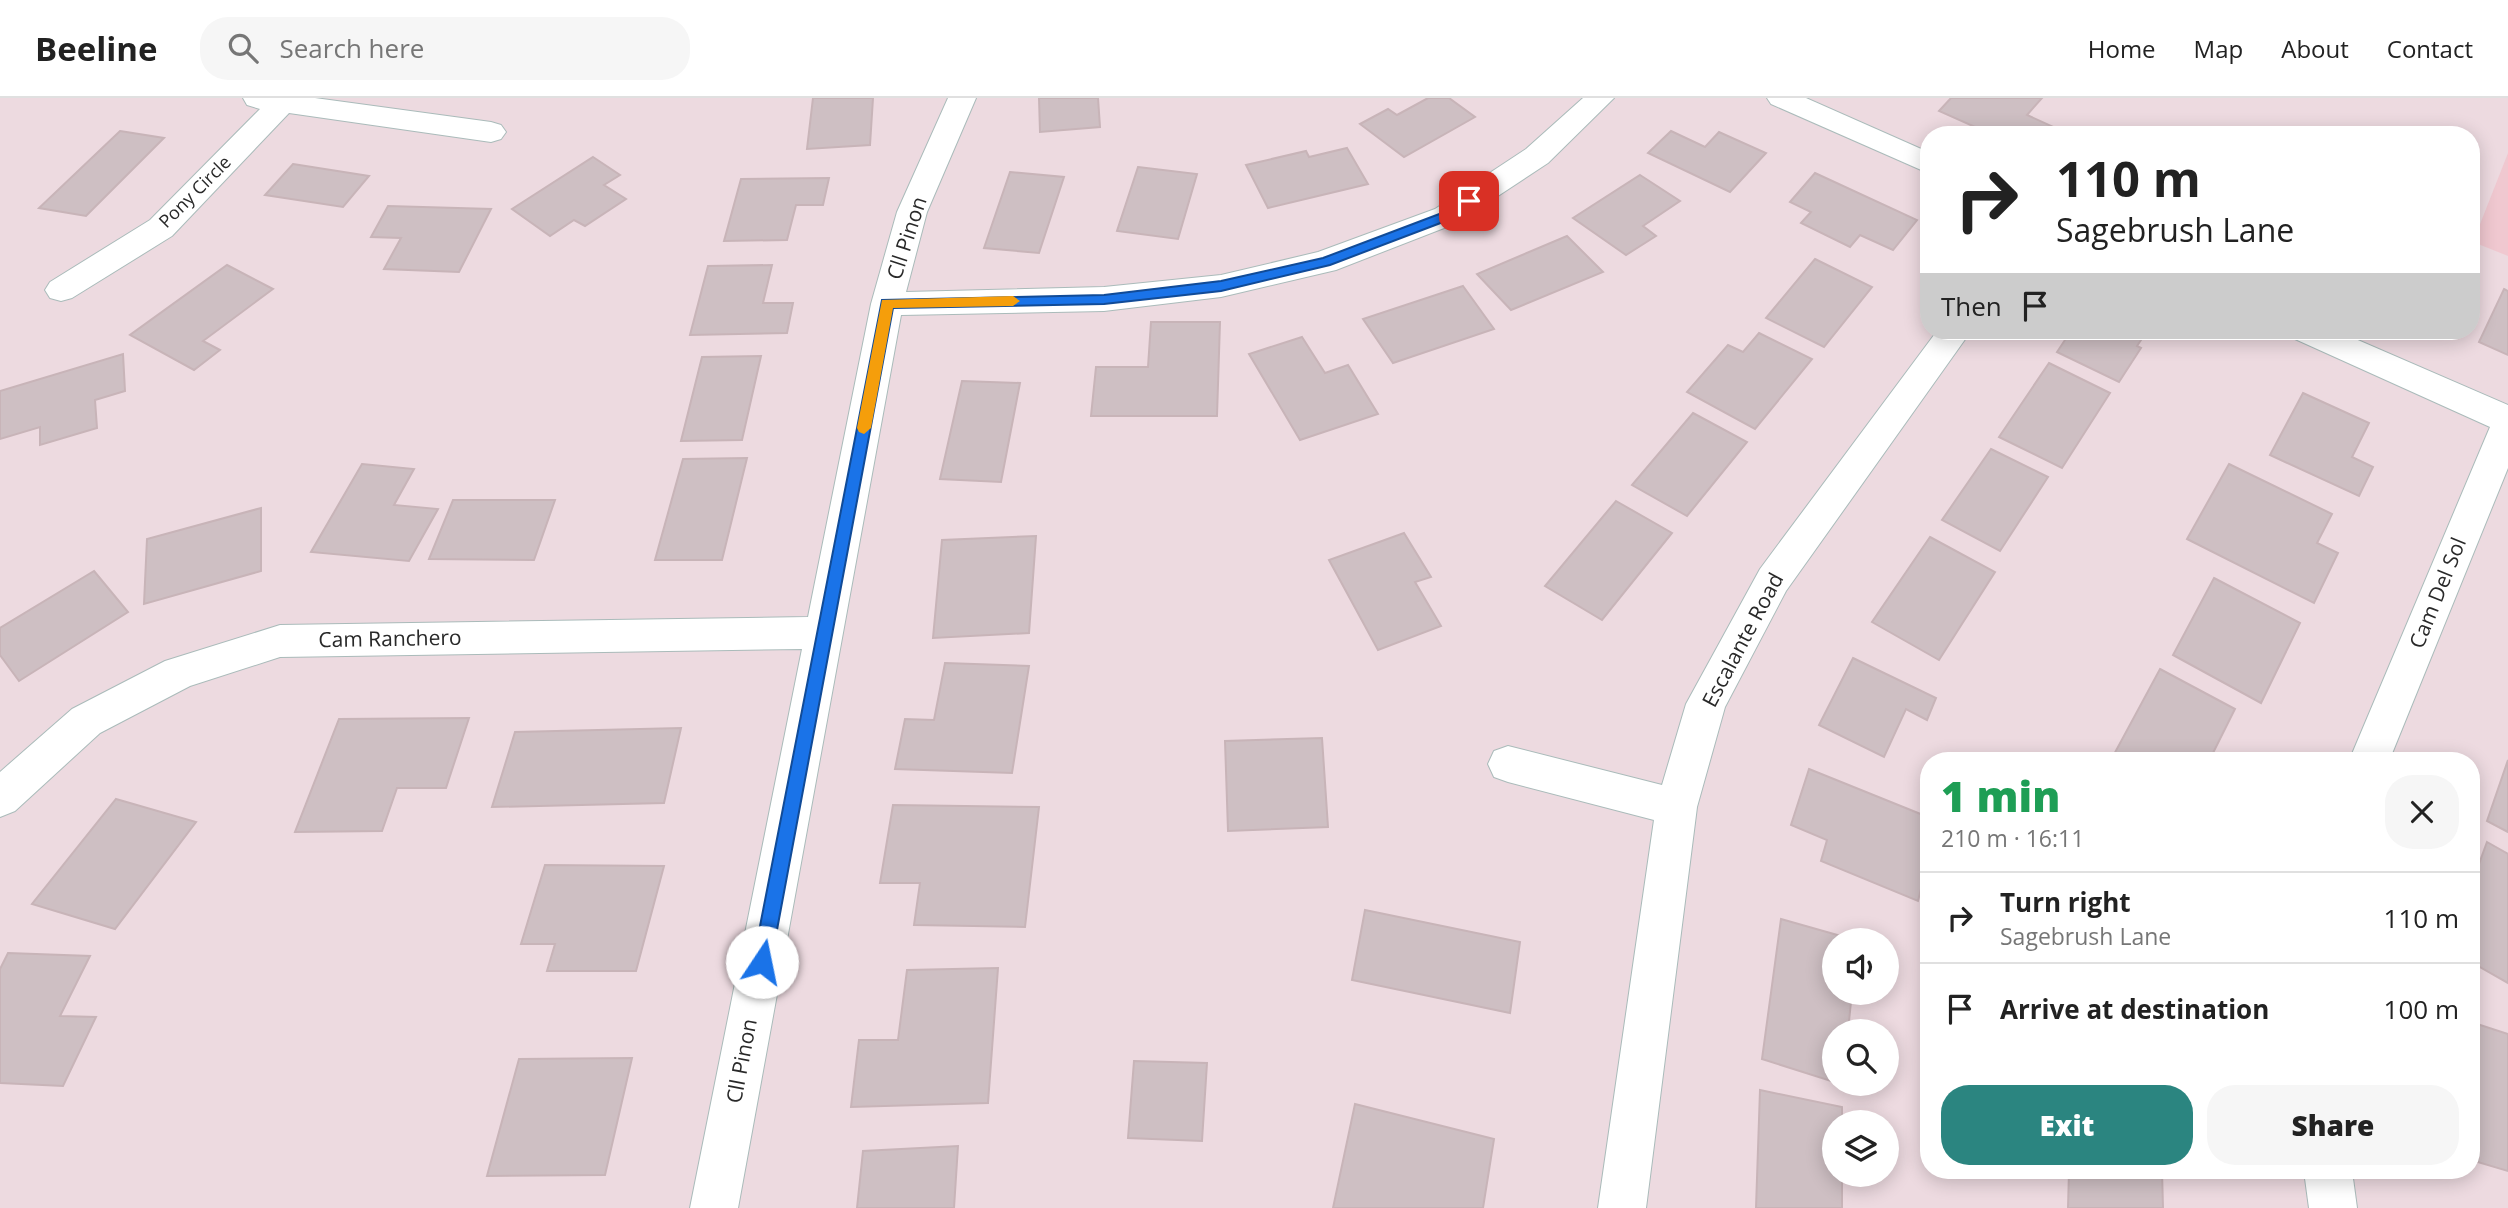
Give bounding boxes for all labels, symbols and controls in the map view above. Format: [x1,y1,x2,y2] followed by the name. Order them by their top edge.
[200,17,690,80] search box
[35,26,158,71] text: Beeline
[224,29,262,67] icon: search
[280,30,424,66] text: Search here
[2088,32,2156,65] text: Home
[2194,32,2243,65] text: Map
[2281,32,2349,65] text: About
[2387,32,2473,65] text: Contact
[2056,145,2201,211] text: 110 m
[153,150,236,233] street label: Pony Circle
[1941,154,2032,245] icon: right
[1439,171,1499,231] pin
[1450,182,1488,220] icon: arrive
[880,193,933,283] street label: Cll Pinon
[2056,208,2294,251] text: Sagebrush Lane
[2016,287,2054,325] icon: arrive
[1941,288,2002,324] text: Then
[2402,533,2472,652] street label: Cam Del Sol
[1695,568,1789,711] street label: Escalante Road
[318,623,462,653] street label: Cam Ranchero
[1941,767,2060,824] text: 1 min
[2385,775,2459,849] button: close
[1941,822,2084,854] text: 210 m · 16:11
[2000,884,2131,920] text: Turn right
[1941,899,1979,937] icon: right
[2384,900,2459,936] text: 110 m
[2000,920,2171,952] text: Sagebrush Lane
[725,925,799,999] position arrow
[1822,928,1899,1187] map controls
[1822,928,1899,1005] button: sound
[1941,990,1979,1028] icon: arrive
[2000,991,2269,1027] text: Arrive at destination
[2384,991,2459,1027] text: 100 m
[719,1016,763,1106] street label: Cll Pinon
[1822,1019,1899,1096] button: search
[1941,1085,2193,1165] button: Exit
[2207,1085,2459,1165] button: Share
[1822,1110,1899,1187] button: layers

